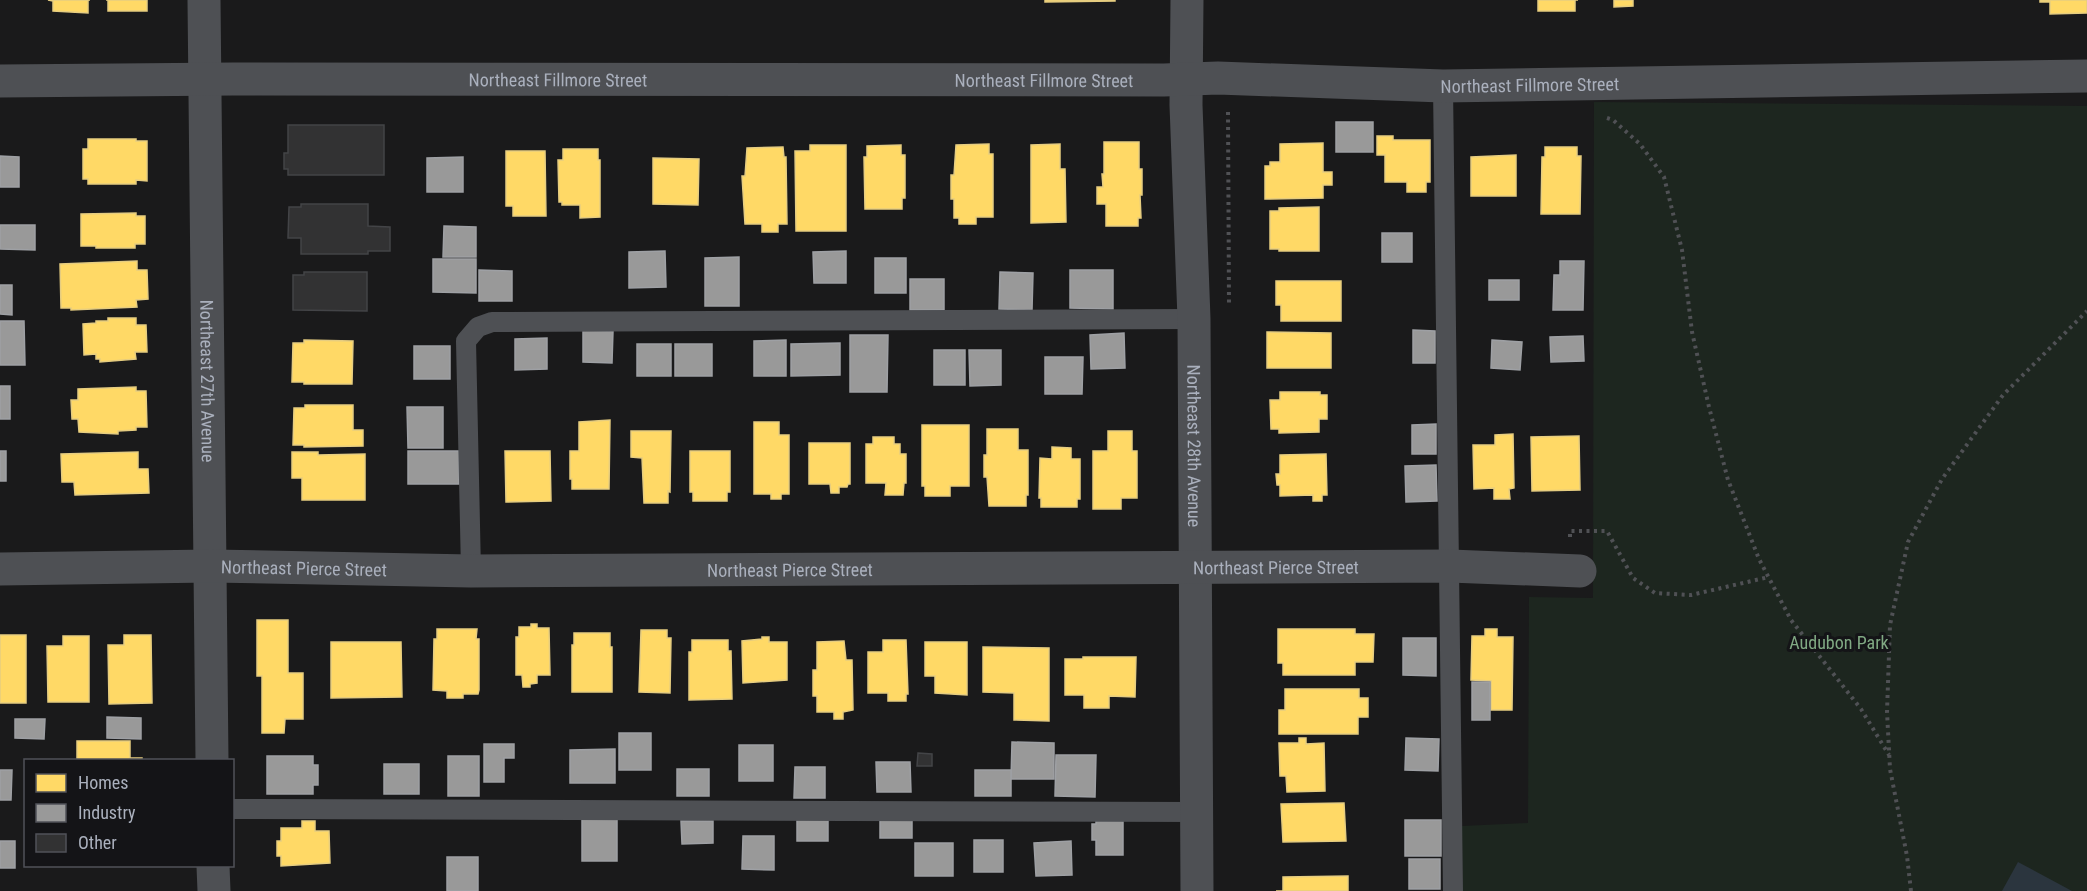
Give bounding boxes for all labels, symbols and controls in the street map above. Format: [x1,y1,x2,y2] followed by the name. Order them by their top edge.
[469,69,647,90] street label: Northeast Fillmore Street
[955,69,1133,90] street label: Northeast Fillmore Street
[1440,73,1619,97] street label: Northeast Fillmore Street
[197,300,219,462] street label: Northeast 27th Avenue
[1184,364,1206,527] street label: Northeast 28th Avenue
[221,556,387,580] street label: Northeast Pierce Street
[1193,556,1359,578] street label: Northeast Pierce Street
[707,558,873,580] street label: Northeast Pierce Street
[1789,632,1889,653] park label: Audubon Park
[24,759,234,867] legend
[78,772,128,793] text: Homes
[78,802,136,823] text: Industry
[78,832,117,853] text: Other

